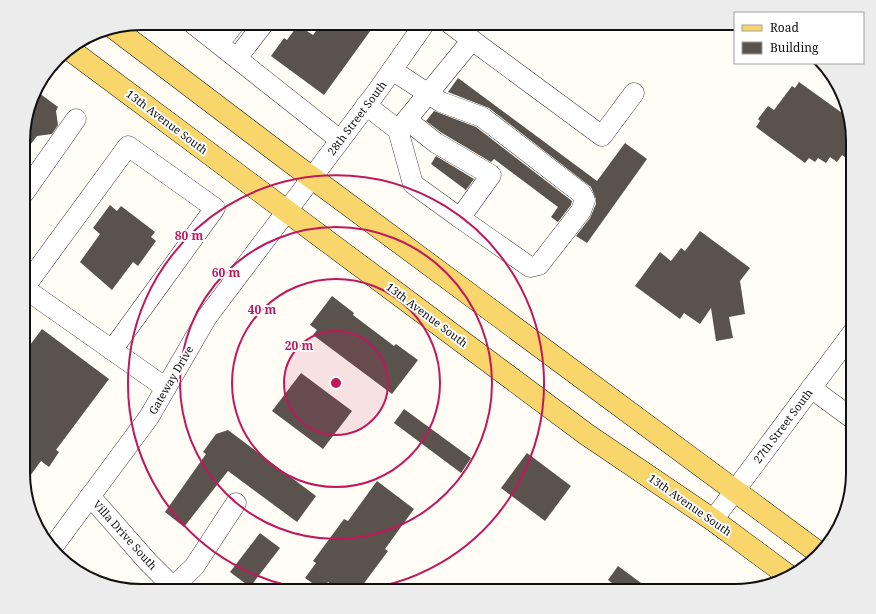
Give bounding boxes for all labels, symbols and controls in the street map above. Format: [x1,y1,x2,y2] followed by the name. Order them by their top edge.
[734,12,864,64] legend
[770,19,800,36] text: Road
[770,39,819,56] text: Building
[324,77,390,158] street label: 28th Street South
[124,86,211,157] street label: 13th Avenue South
[175,227,203,244] text: 80 m
[212,264,240,281] text: 60 m
[384,279,471,350] street label: 13th Avenue South
[248,301,276,318] text: 40 m
[285,337,313,354] text: 20 m
[145,342,196,417] street label: Gateway Drive
[329,376,343,390] centre of rings
[750,385,816,466] street label: 27th Street South
[646,470,735,539] street label: 13th Avenue South
[90,497,161,573] street label: Villa Drive South

